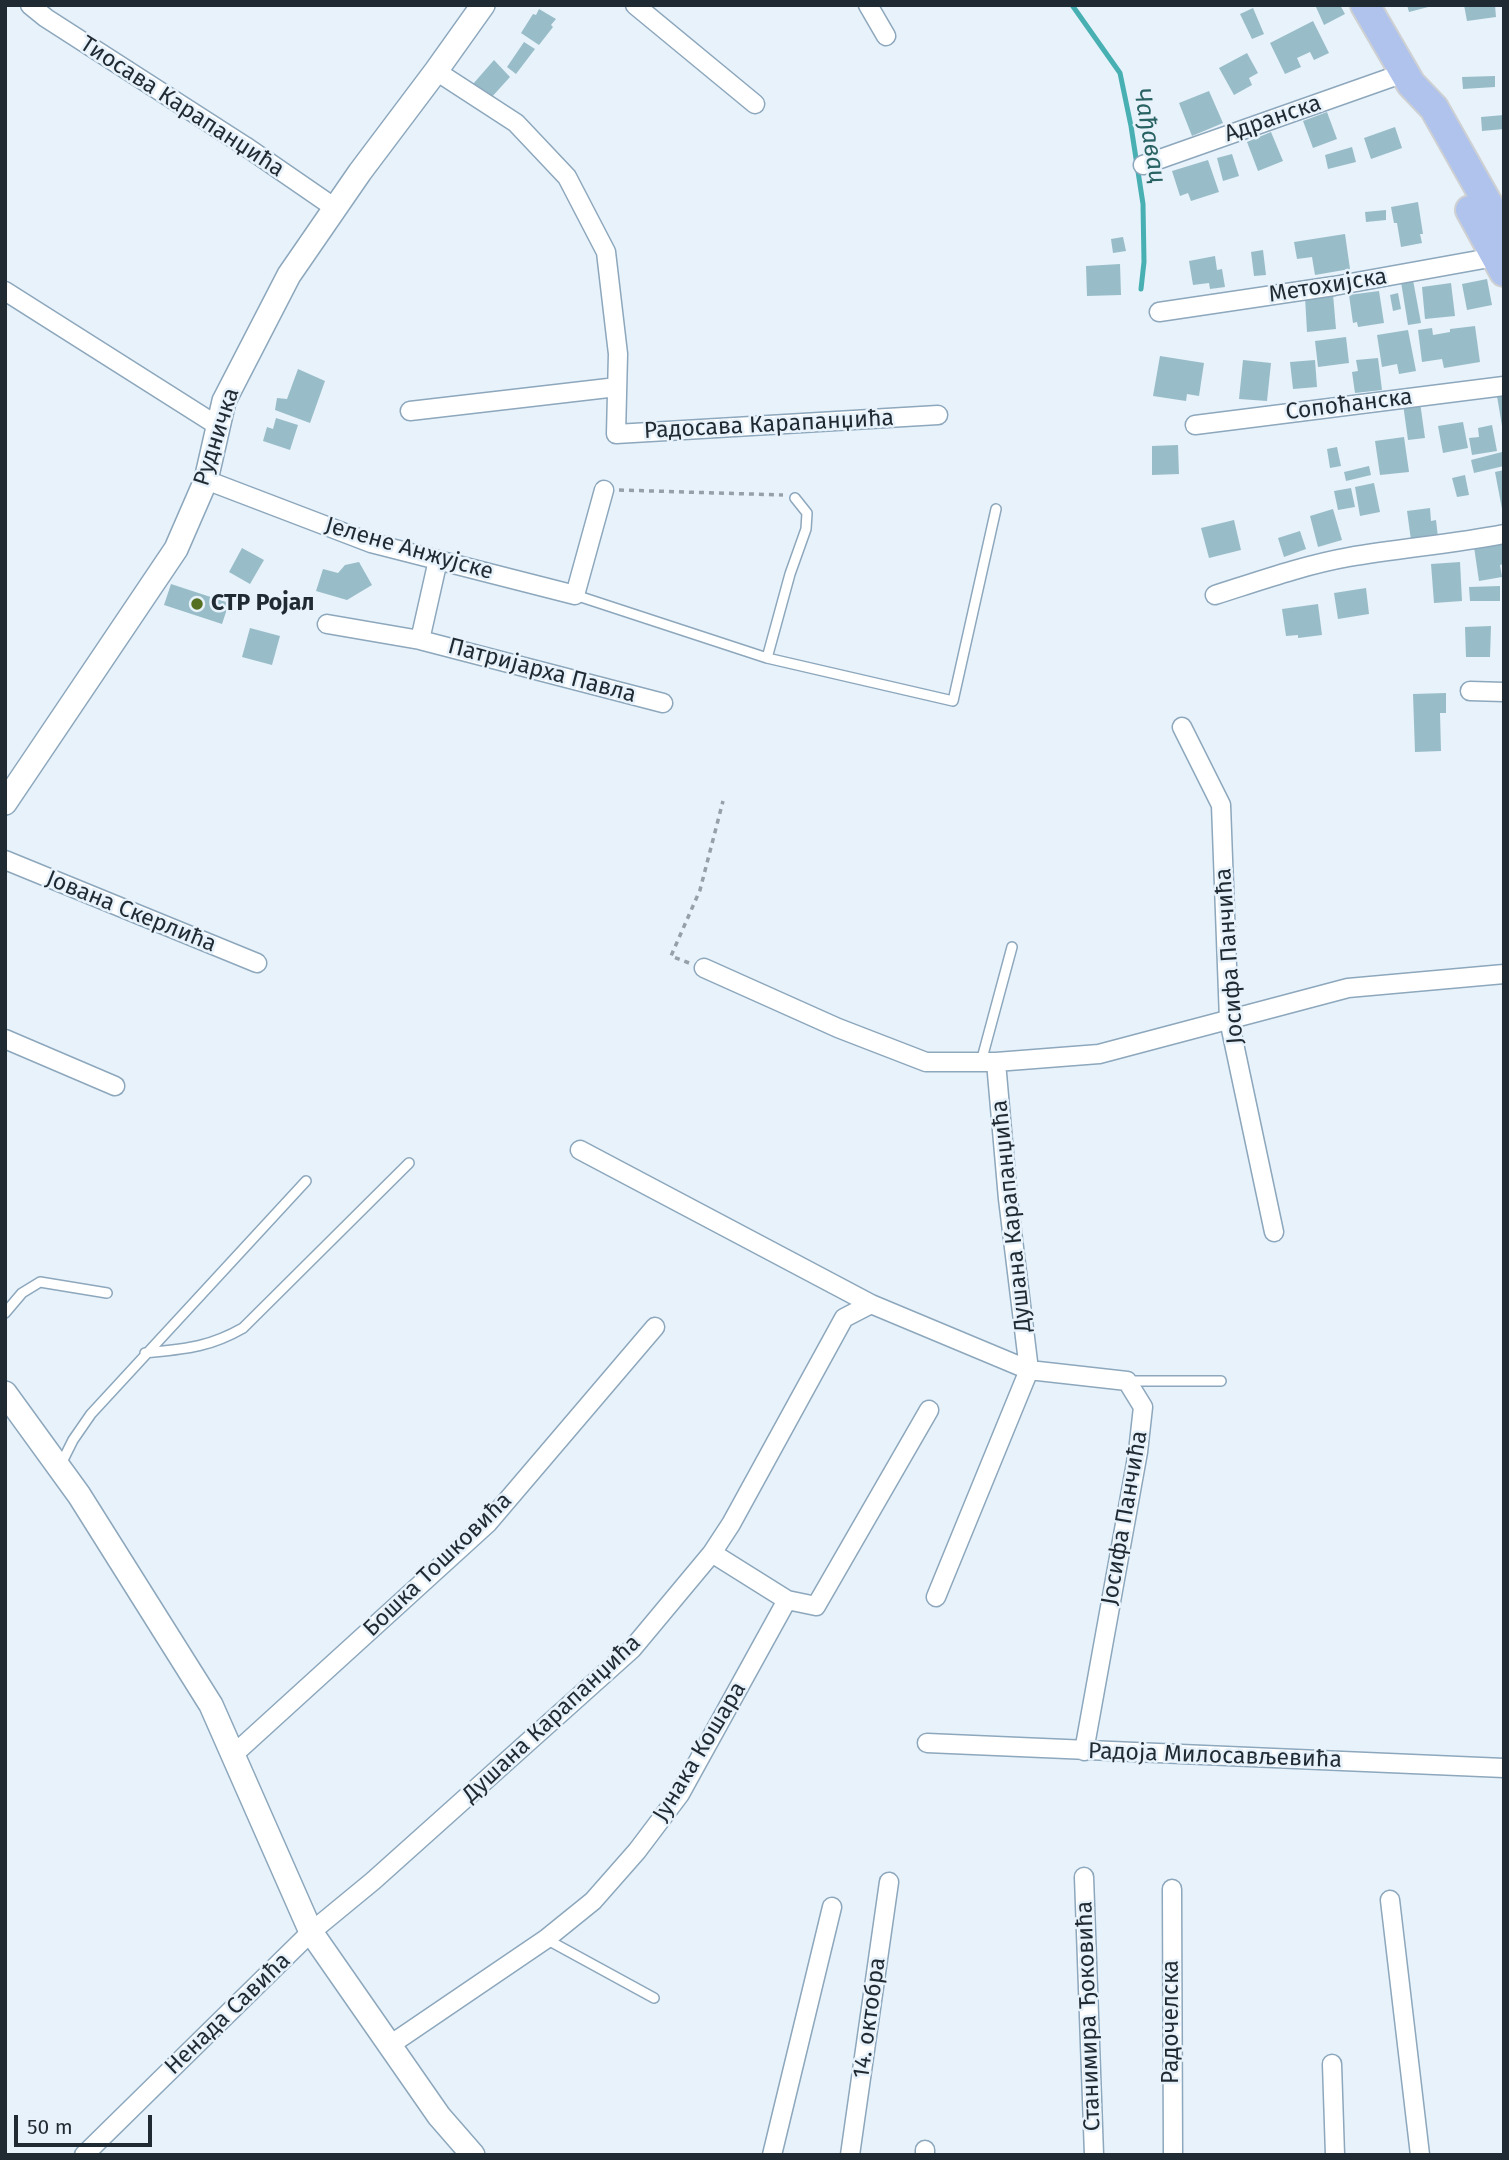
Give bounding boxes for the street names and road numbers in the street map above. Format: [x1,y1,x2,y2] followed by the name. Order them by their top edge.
[75,31,289,183] street label: Тиосава Карапанџића
[1221,90,1325,148] street label: Адранска
[1267,263,1389,309] street label: Метохијска
[1284,384,1414,426] street label: Сопоћанска
[188,385,246,489] street label: Рудничка
[643,405,895,445] street label: Радосава Карапанџића
[322,512,496,586] street label: Јелене Анжујске
[445,633,639,709] street label: Патријарха Павла
[42,865,220,959] street label: Јована Скерлића
[1210,867,1250,1045] street label: Јосифа Панчића
[986,1099,1038,1333] street label: Душана Карапанџића
[1096,1429,1154,1607] street label: Јосифа Панчића
[358,1487,518,1643] street label: Бошка Тошковића
[457,1629,647,1809] street label: Душана Карапанџића
[647,1677,753,1827] street label: Јунака Кошара
[1088,1738,1342,1774] street label: Радоја Милосављевића
[1071,1900,1107,2132] street label: Станимира Ђоковића
[159,1947,297,2081] street label: Ненада Савића
[848,1956,892,2080] street label: 14. октобра
[1158,1960,1186,2084] street label: Радочелска

